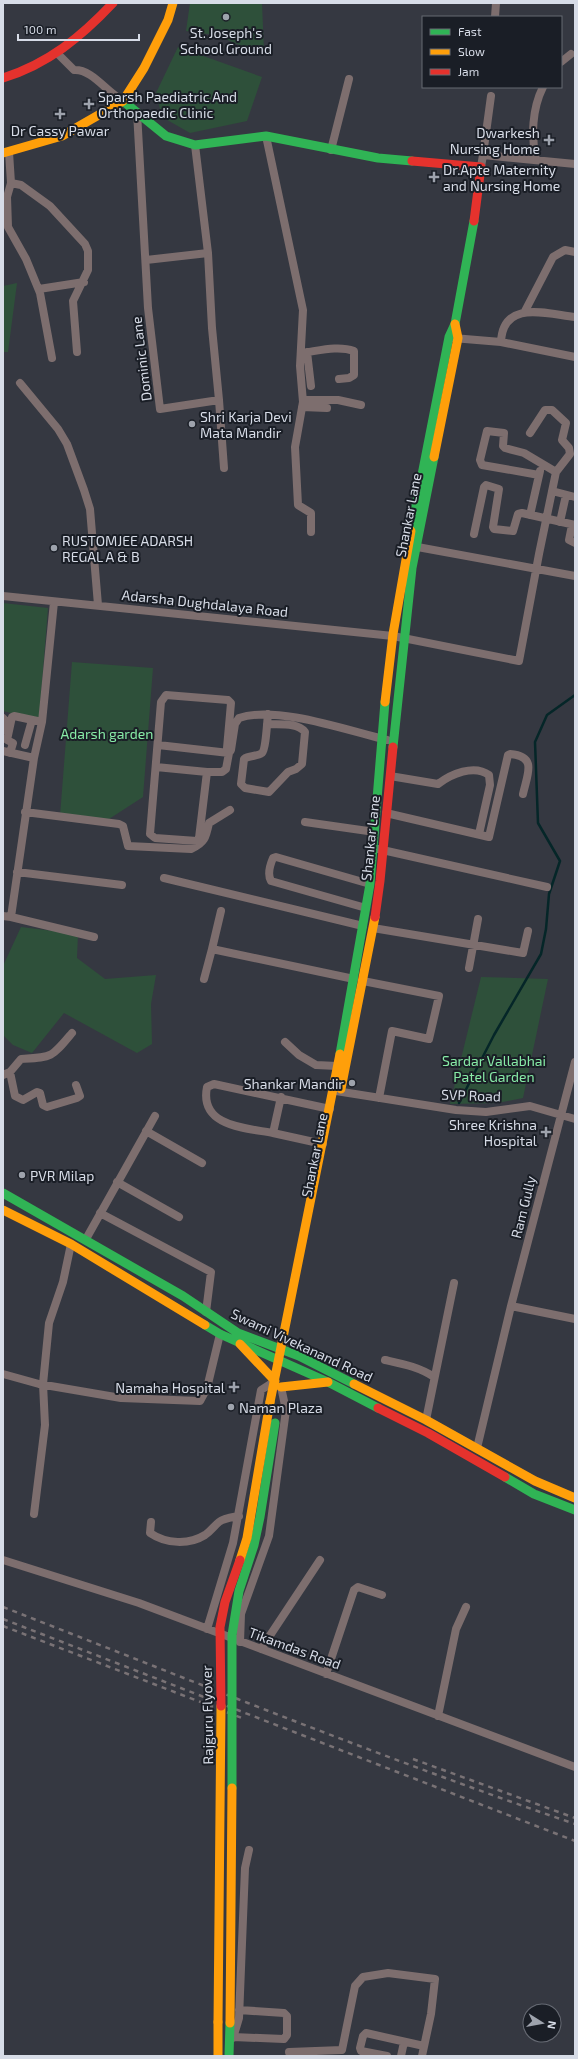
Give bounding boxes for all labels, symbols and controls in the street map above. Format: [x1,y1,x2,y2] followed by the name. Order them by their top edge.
[221,12,231,22] marker: St. Joseph's School Ground
[18,16,139,42] scale bar
[422,16,562,88] legend
[24,22,56,36] text: 100 m
[180,24,272,57] place label: St. Joseph's School Ground
[458,24,482,38] text: Fast
[458,44,485,58] text: Slow
[458,64,479,78] text: Jam
[98,88,237,121] place label: Sparsh Paediatric And Orthopaedic Clinic
[83,98,95,110] marker: Sparsh Paediatric And Orthopaedic Clinic
[54,108,66,120] marker: Dr Cassy Pawar
[11,122,110,139] place label: Dr Cassy Pawar
[450,124,540,157] place label: Dwarkesh Nursing Home
[543,134,555,146] marker: Dwarkesh Nursing Home
[443,161,560,194] place label: Dr.Apte Maternity and Nursing Home
[428,171,440,183] marker: Dr.Apte Maternity and Nursing Home
[127,316,155,402] street label: Dominic Lane
[200,408,292,441] place label: Shri Karja Devi Mata Mandir
[187,419,197,429] marker: Shri Karja Devi Mata Mandir
[391,471,425,559] street label: Shankar Lane
[62,532,193,565] place label: RUSTOMJEE ADARSH REGAL A & B
[49,543,59,553] marker: RUSTOMJEE ADARSH REGAL A & B
[121,586,289,620] street label: Adarsha Dughdalaya Road
[61,725,153,742] park label: Adarsh garden
[357,795,383,881] street label: Shankar Lane
[442,1052,546,1085] park label: Sardar Vallabhai Patel Garden
[244,1075,344,1092] place label: Shankar Mandir
[347,1078,357,1088] marker: Shankar Mandir
[441,1085,501,1105] street label: SVP Road
[297,1111,331,1199] street label: Shankar Lane
[449,1116,538,1149] place label: Shree Krishna Hospital
[540,1126,552,1138] marker: Shree Krishna Hospital
[30,1167,94,1184] place label: PVR Milap
[17,1170,27,1180] marker: PVR Milap
[507,1173,539,1240] street label: Ram Gully
[228,1305,376,1385] street label: Swami Vivekanand Road
[115,1379,226,1396] place label: Namaha Hospital
[228,1381,240,1393] marker: Namaha Hospital
[239,1399,323,1416] place label: Naman Plaza
[226,1402,236,1412] marker: Naman Plaza
[247,1623,343,1673] street label: Tikamdas Road
[198,1665,216,1765] street label: Rajguru Flyover
[522,2003,562,2043] north arrow
[545,2020,559,2030] text: N

